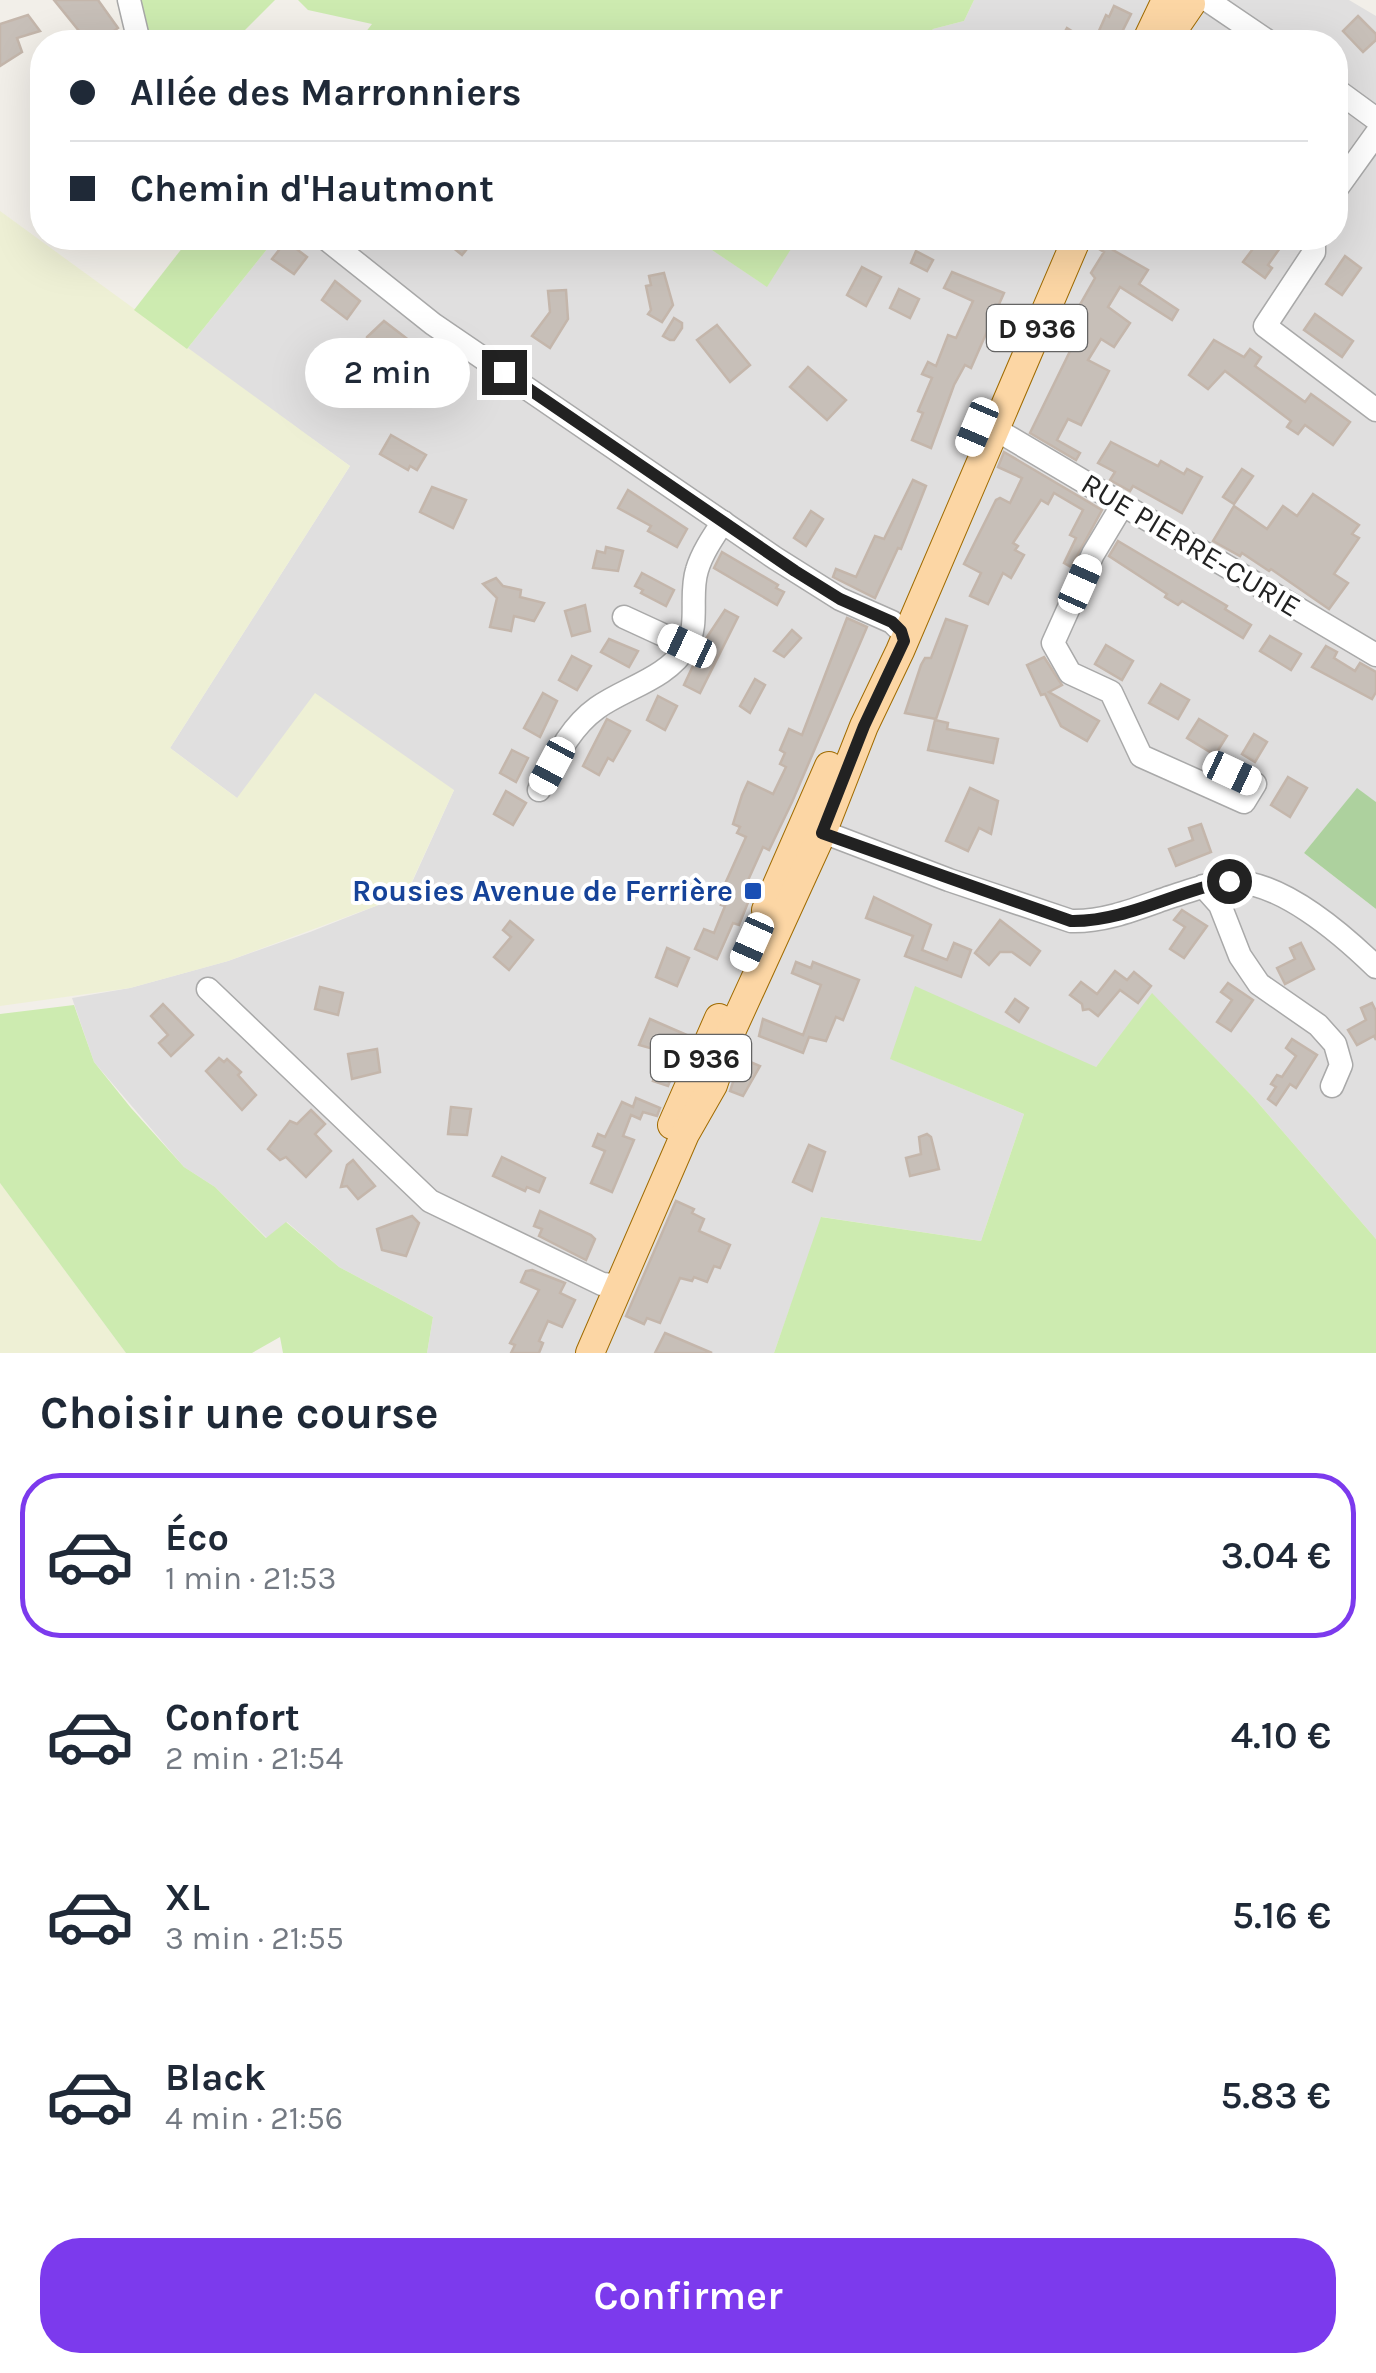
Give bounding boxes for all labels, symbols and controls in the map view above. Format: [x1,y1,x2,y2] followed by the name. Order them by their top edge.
[130,70,522,115] text: Allée des Marronniers
[130,166,494,211] text: Chemin d'Hautmont
[987,305,1087,351] road number: D 936
[304,337,469,407] callout: 2 min
[482,350,527,395] route end
[344,354,431,391] text: 2 min
[951,394,1003,460] car
[1075,465,1307,625] street label: RUE PIERRE-CURIE
[1054,550,1106,618] car
[653,620,721,672] car
[525,732,579,800] car
[1198,747,1266,799] car
[1207,859,1252,904] route start
[352,873,733,909] place label: Rousies Avenue de Ferrière
[742,880,764,902] marker: Rousies Avenue de Ferrière
[726,908,778,976] car
[651,1035,751,1081] road number: D 936
[40,1387,439,1439] text: Choisir une course
[45,1511,135,1601] icon: car
[165,1515,229,1560] text: Éco
[1221,1533,1331,1578] text: 3.04 €
[165,1560,336,1597] text: 1 min · 21:53
[45,1691,135,1781] icon: car
[165,1695,300,1740] text: Confort
[1231,1713,1331,1758] text: 4.10 €
[165,1740,343,1777] text: 2 min · 21:54
[45,1871,135,1961] icon: car
[165,1875,210,1920] text: XL
[1232,1893,1331,1938] text: 5.16 €
[165,1920,344,1957] text: 3 min · 21:55
[45,2051,135,2141] icon: car
[165,2055,266,2100] text: Black
[1220,2073,1331,2118] text: 5.83 €
[165,2100,343,2137] text: 4 min · 21:56
[40,2238,1336,2353] button: Confirmer

